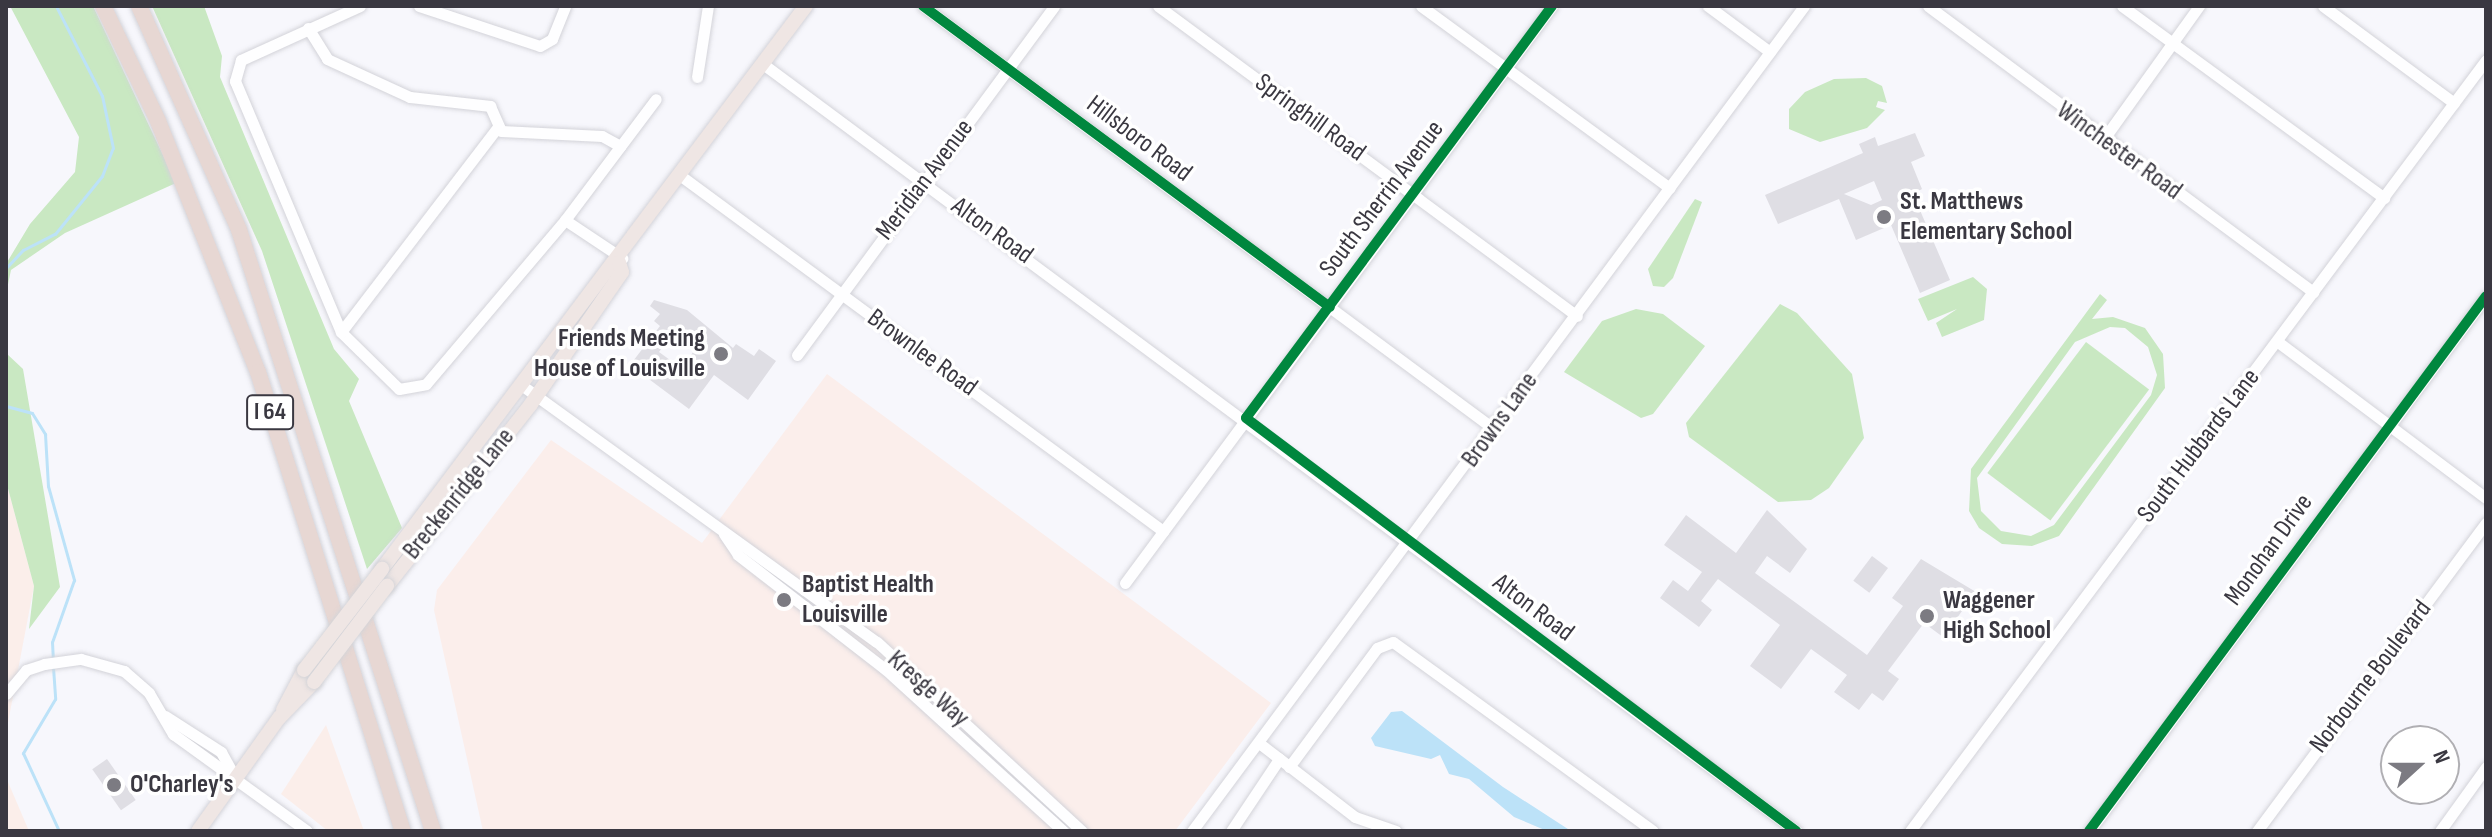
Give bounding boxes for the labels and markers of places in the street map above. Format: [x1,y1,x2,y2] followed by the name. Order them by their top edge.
[1900,186,2072,248] place label: St. Matthews Elementary School
[1875,208,1893,226] marker: St. Matthews Elementary School
[534,323,705,384] place label: Friends Meeting House of Louisville
[712,345,730,363] marker: Friends Meeting House of Louisville
[802,569,934,630] place label: Baptist Health Louisville
[1943,585,2051,646] place label: Waggener High School
[773,589,795,611] marker: Baptist Health Louisville
[1918,607,1936,625] marker: Waggener High School
[130,769,233,801] place label: O'Charley's
[105,776,123,794] marker: O'Charley's

